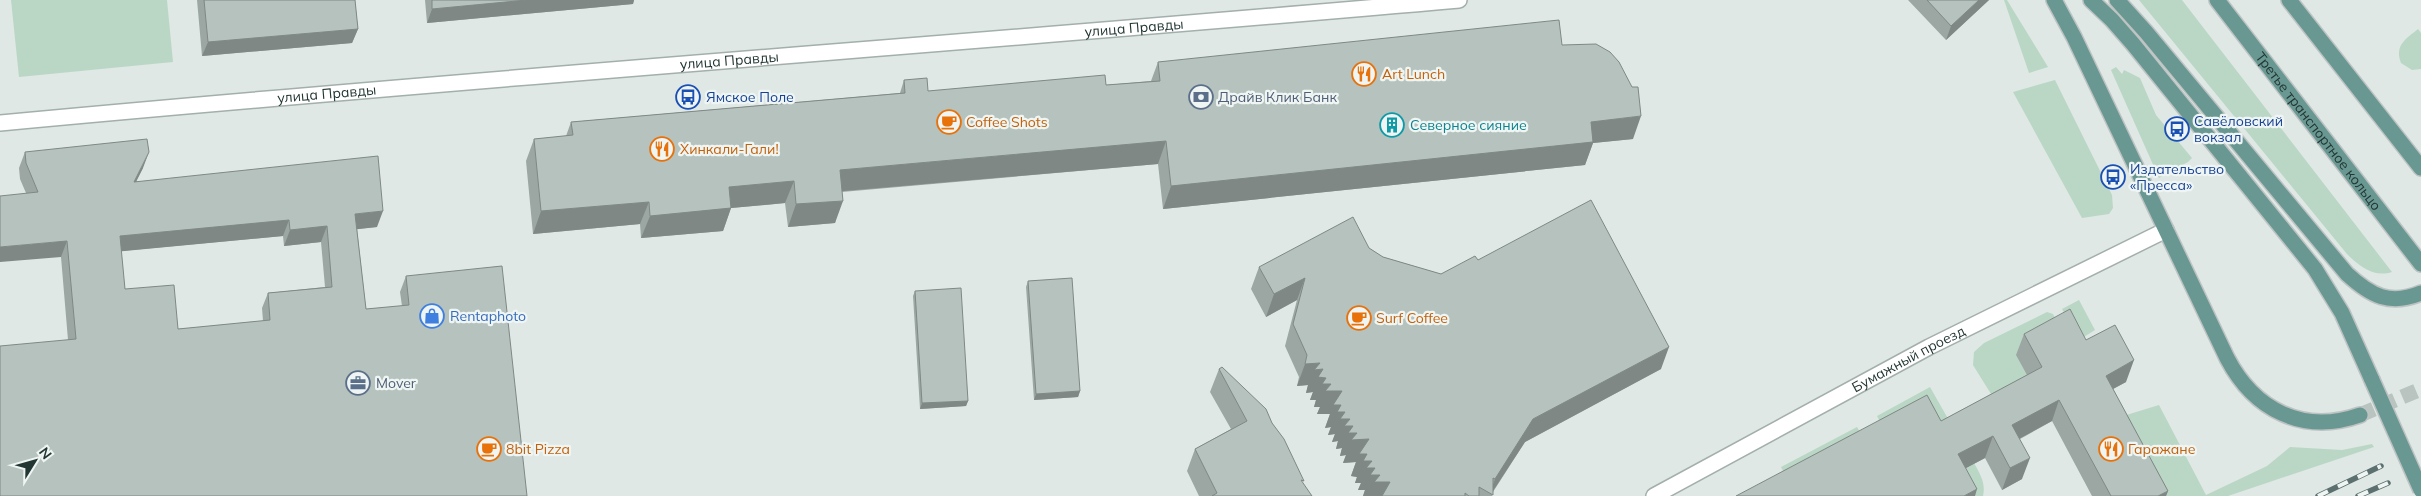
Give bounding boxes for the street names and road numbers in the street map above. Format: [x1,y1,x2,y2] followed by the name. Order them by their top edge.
[1084,15,1184,41] street label: улица Правды
[679,47,779,73] street label: улица Правды
[2252,48,2385,214] street label: Третье транспортное кольцо
[276,80,377,107] street label: улица Правды
[1849,321,1968,396] street label: Бумажный проезд

